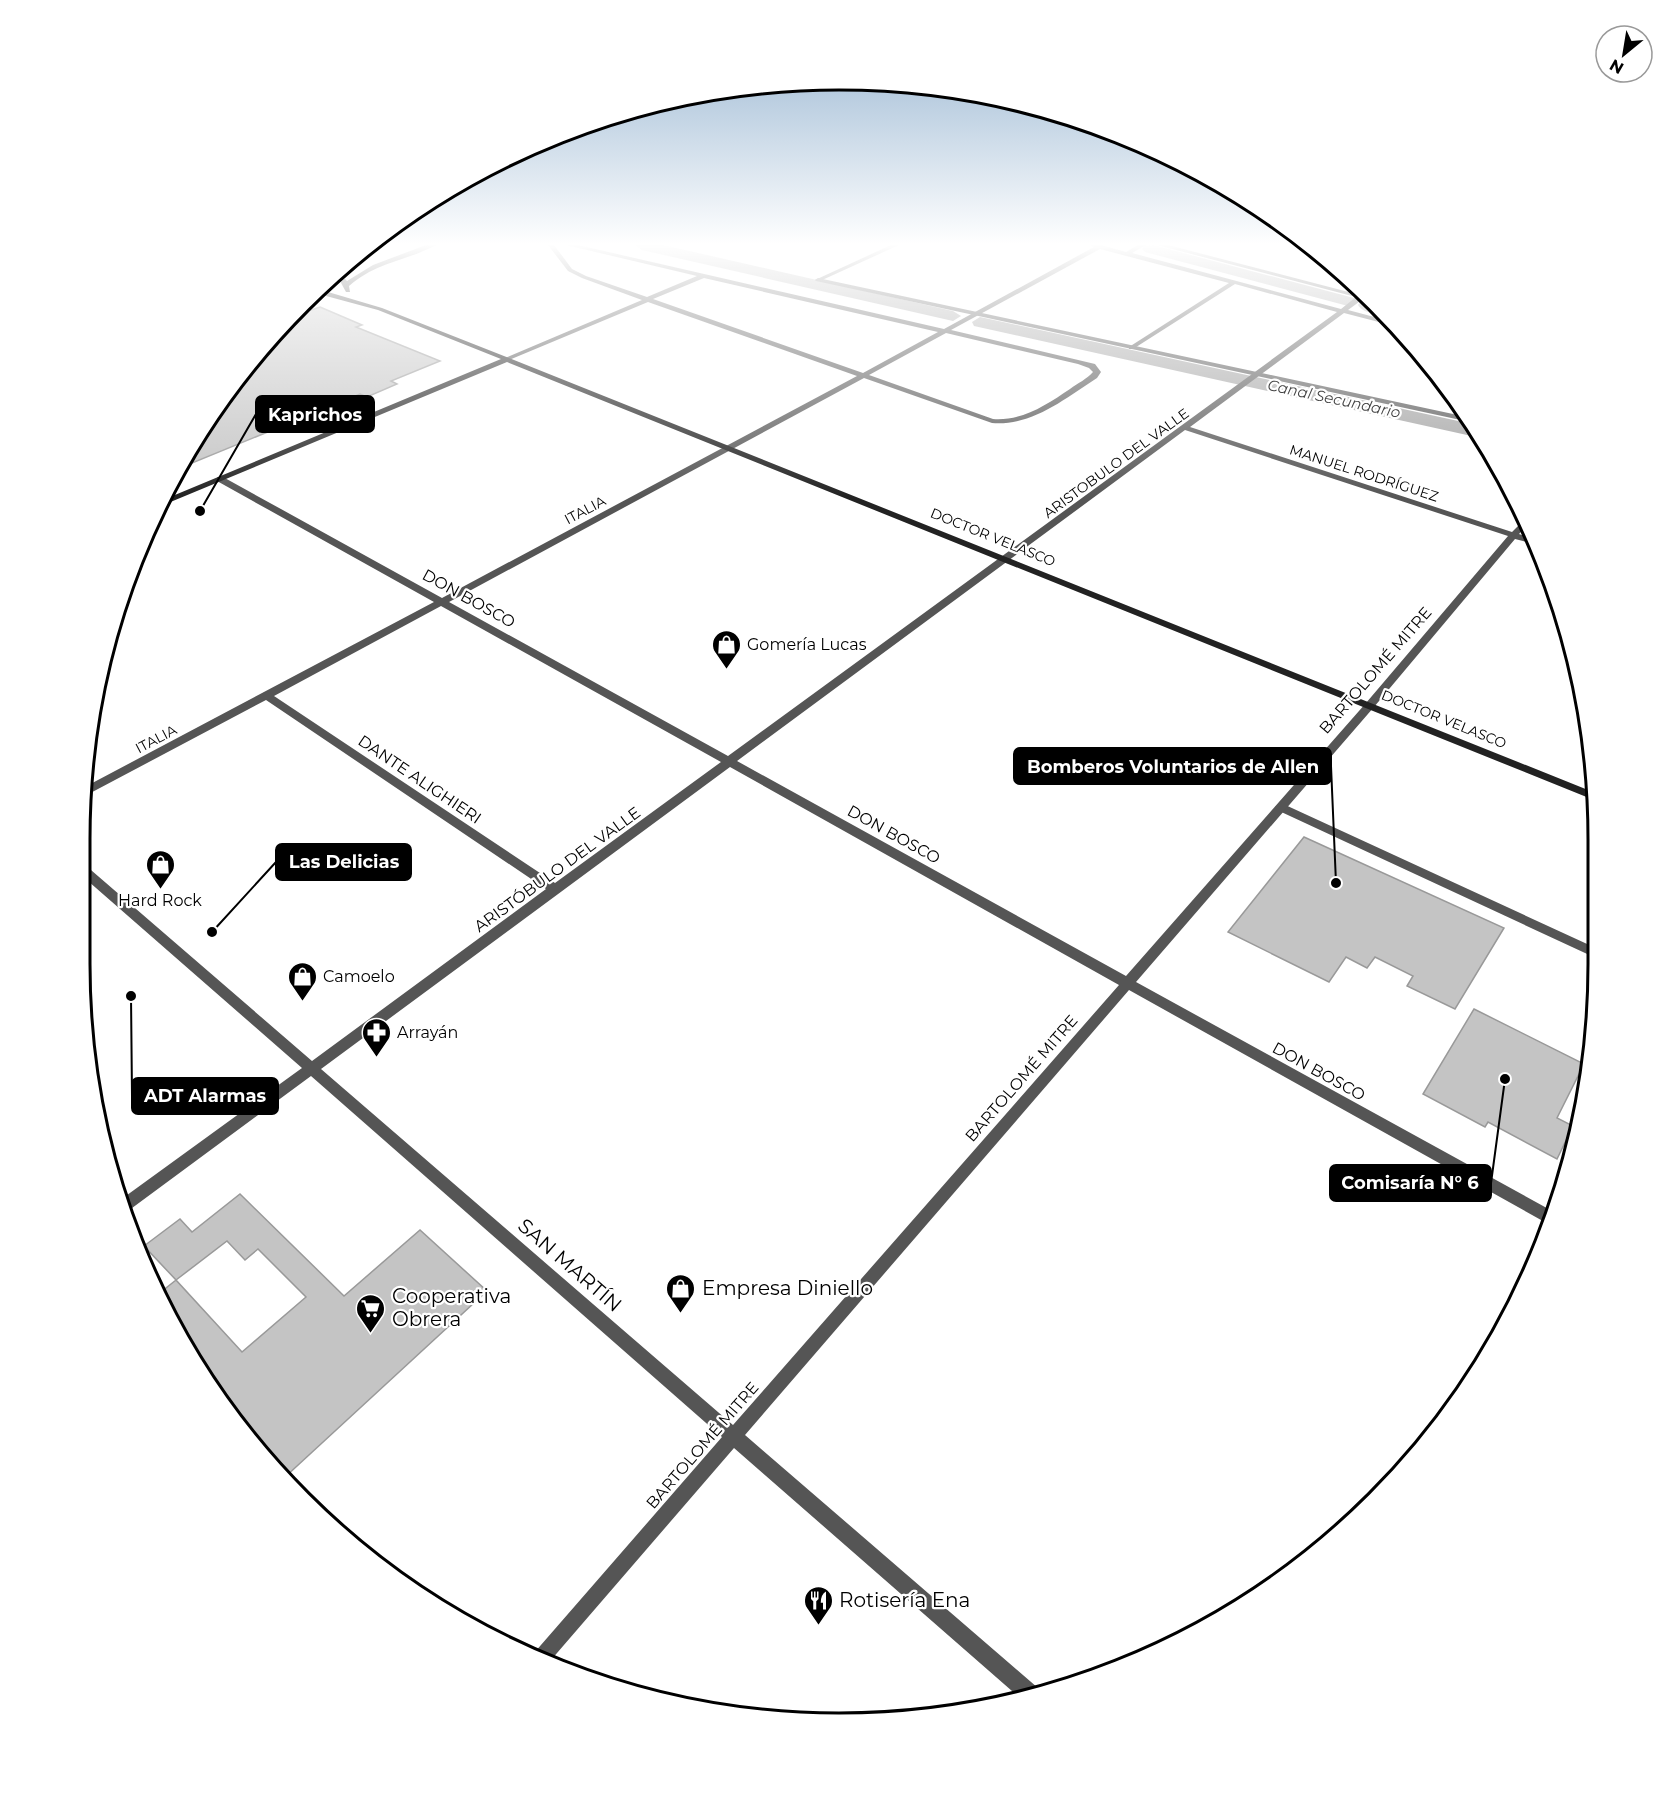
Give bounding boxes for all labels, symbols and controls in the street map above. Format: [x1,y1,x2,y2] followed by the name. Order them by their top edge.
[1594,24,1654,84] north arrow
[1606,55,1627,78] text: N
[1266,375,1402,422] water label: Canal Secundario
[256,396,374,432] callout: Kaprichos
[268,404,363,426] text: Kaprichos
[1040,404,1192,522] street label: ARISTOBULO DEL VALLE
[1287,440,1441,506] street label: MANUEL RODRÍGUEZ
[561,491,610,528] street label: ITALIA
[928,504,1058,570] street label: DOCTOR VELASCO
[419,565,519,632] street label: DON BOSCO
[1315,603,1436,738] street label: BARTOLOMÉ MITRE
[710,628,742,670] shop icon: Gomería Lucas
[747,635,867,654] place label: Gomería Lucas
[1379,686,1509,752] street label: DOCTOR VELASCO
[132,720,181,757] street label: ITALIA
[354,731,485,828] street label: DANTE ALIGHIERI
[1014,748,1331,784] callout: Bomberos Voluntarios de Allen
[1027,756,1319,778] text: Bomberos Voluntarios de Allen
[844,801,944,868] street label: DON BOSCO
[471,803,644,936] street label: ARISTÓBULO DEL VALLE
[276,844,411,880] callout: Las Delicias
[144,848,176,890] shop icon: Hard Rock
[289,851,400,873] text: Las Delicias
[118,891,202,910] place label: Hard Rock
[286,960,318,1002] shop icon: Camoelo
[323,967,395,986] place label: Camoelo
[961,1011,1082,1146] street label: BARTOLOMÉ MITRE
[360,1016,392,1058] pharmacy icon: Arrayán
[397,1023,458,1042] place label: Arrayán
[1269,1038,1369,1105] street label: DON BOSCO
[132,1078,278,1114] callout: ADT Alarmas
[143,1085,267,1107] text: ADT Alarmas
[1330,1165,1491,1201] callout: Comisaría N° 6
[1341,1172,1479,1194] text: Comisaría N° 6
[513,1213,627,1317] street label: SAN MARTÍN
[665,1272,697,1314] shop icon: Empresa Diniello
[702,1276,873,1300] place label: Empresa Diniello
[392,1284,511,1331] place label: Cooperativa Obrera
[355,1292,387,1334] supermarket icon: Cooperativa Obrera
[642,1378,763,1513] street label: BARTOLOMÉ MITRE
[802,1584,834,1626] restaurant icon: Rotisería Ena
[839,1588,970,1612] place label: Rotisería Ena

